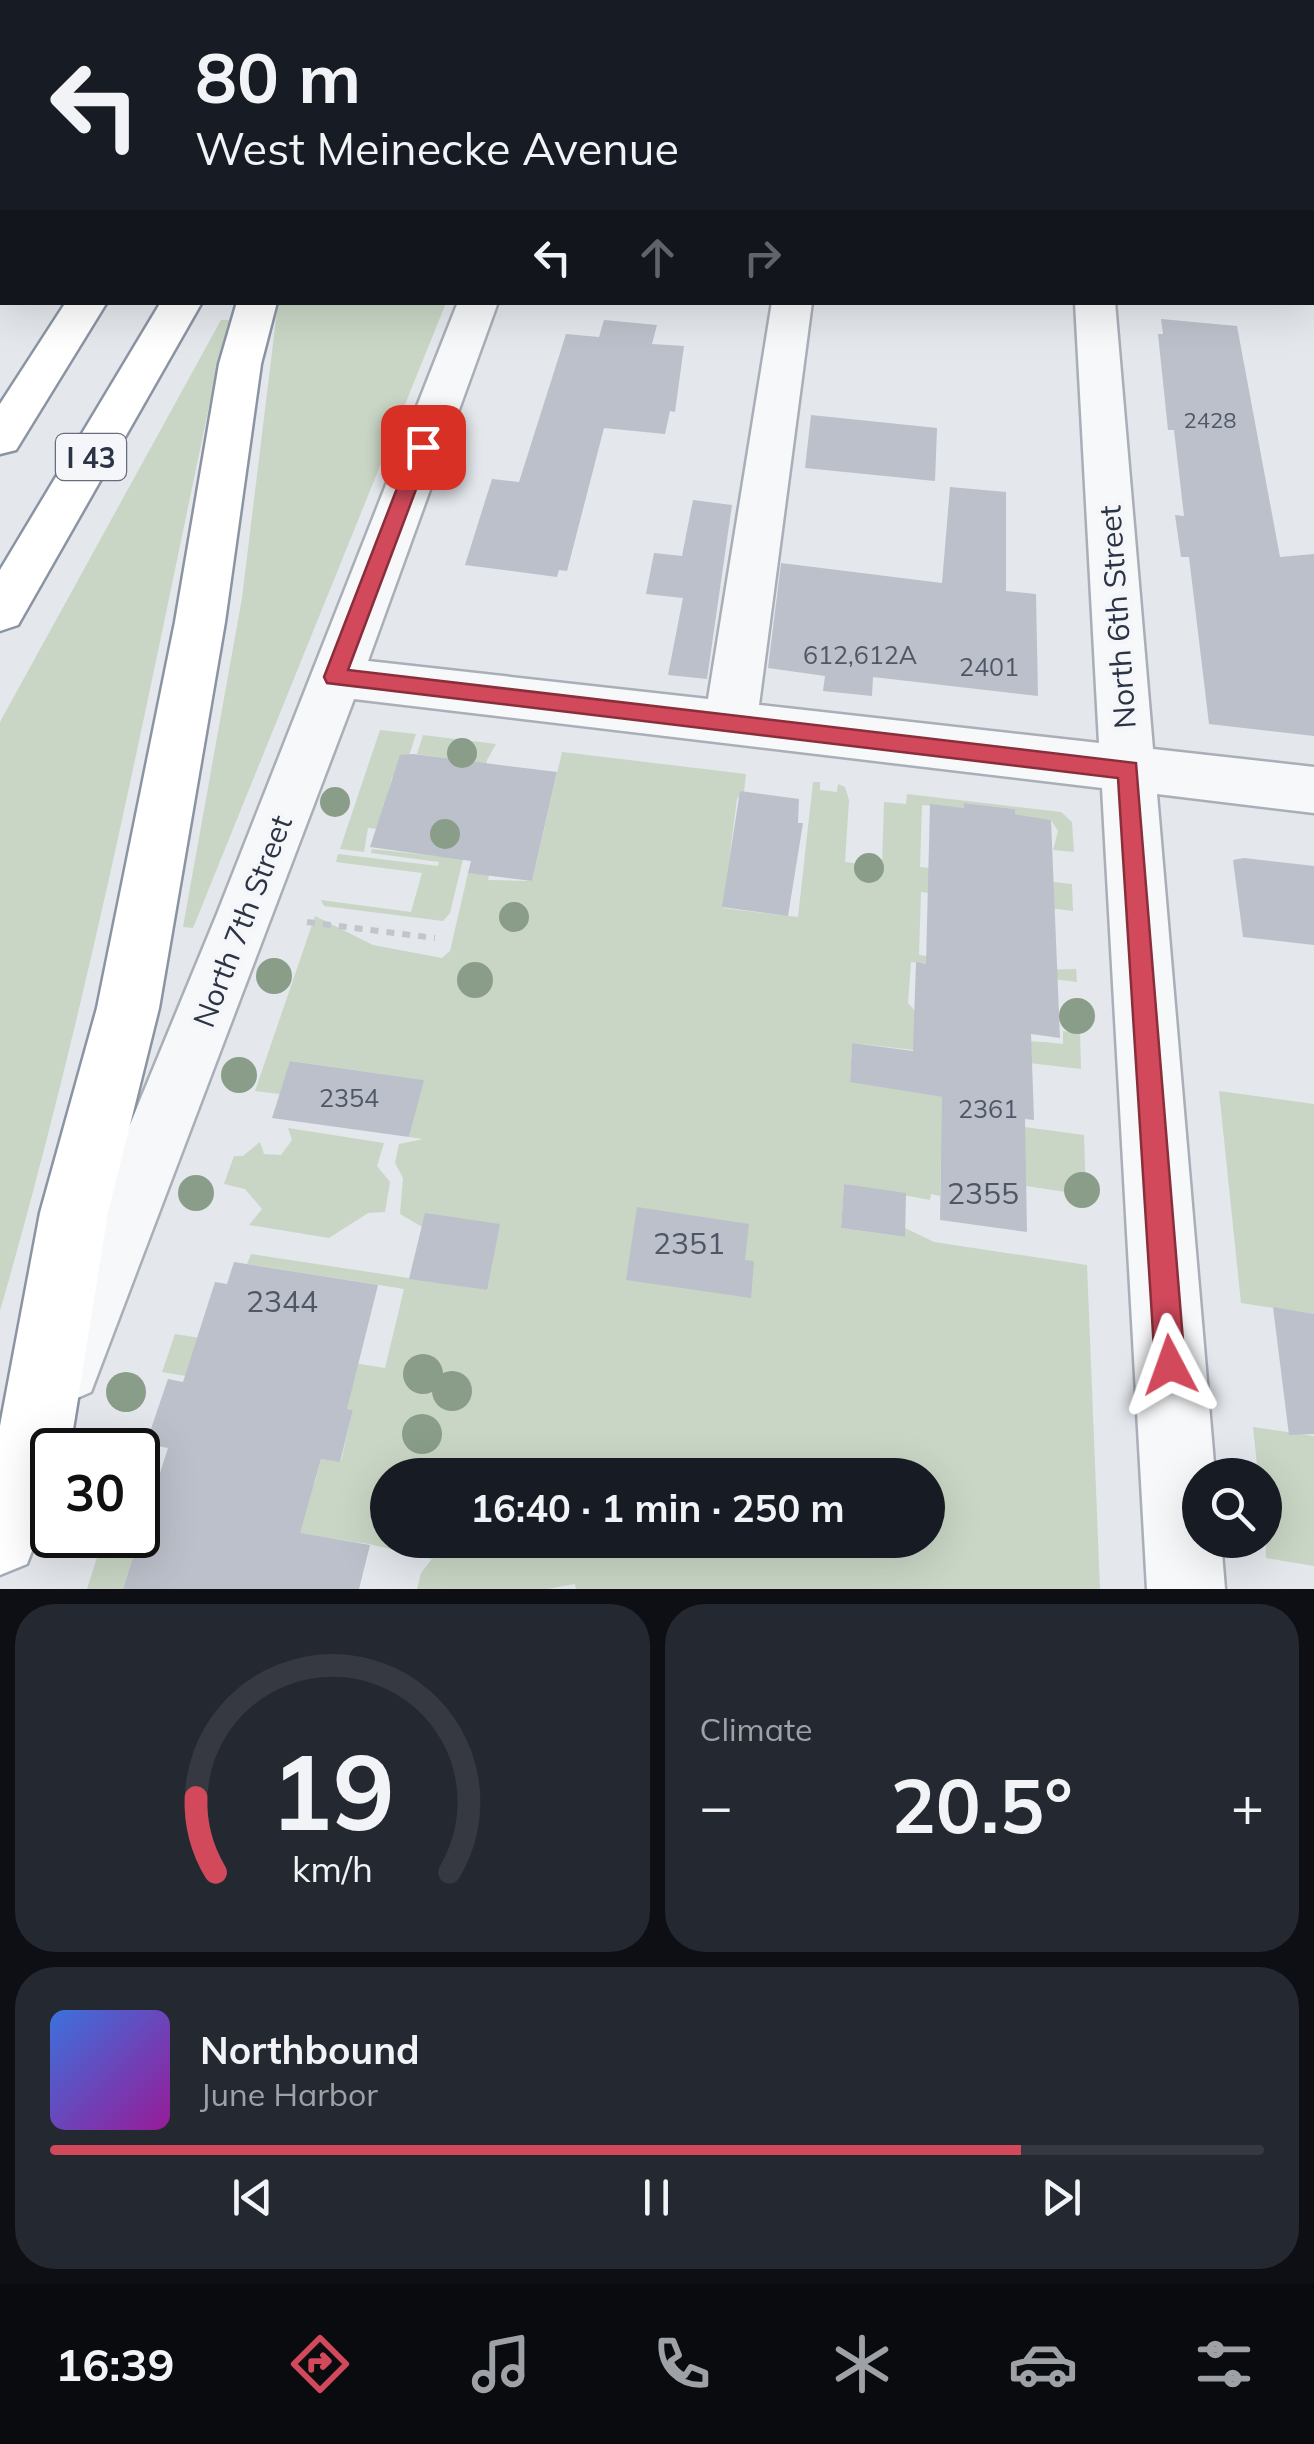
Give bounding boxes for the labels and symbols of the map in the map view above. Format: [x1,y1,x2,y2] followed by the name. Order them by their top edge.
[381,405,466,490] pin
[1184,406,1236,434] house number: 2428
[56,434,126,480] road number: I 43
[1090,504,1144,730] street label: North 6th Street
[803,639,917,670] house number: 612,612A
[959,651,1019,682] house number: 2401
[184,810,300,1032] street label: North 7th Street
[319,1082,379,1113] house number: 2354
[958,1093,1018,1124] house number: 2361
[947,1174,1019,1212] house number: 2355
[653,1224,725,1262] house number: 2351
[246,1282,318,1320] house number: 2344
[1118,1313,1222,1417] position arrow
[30,1428,160,1558] speed limit sign: 30

